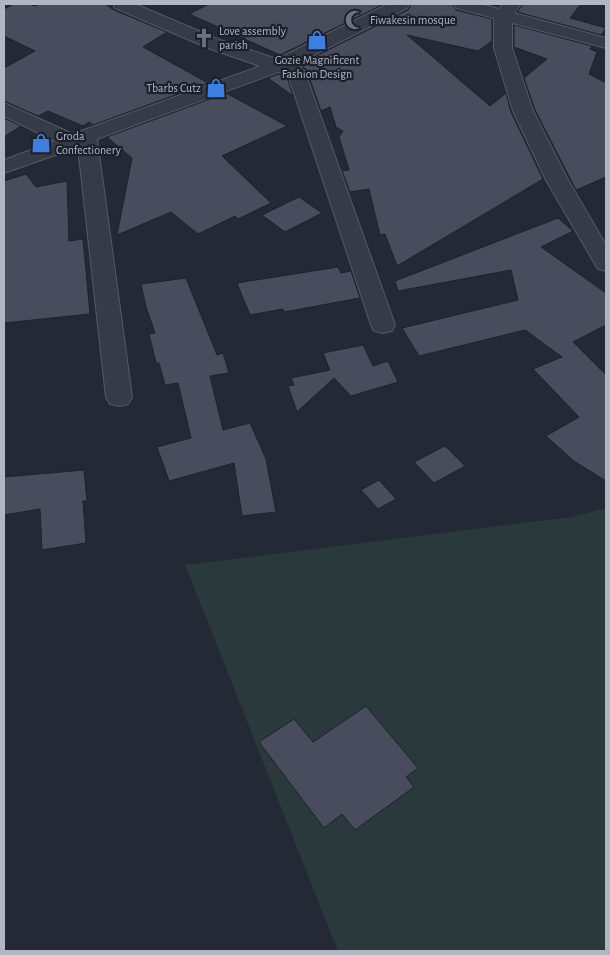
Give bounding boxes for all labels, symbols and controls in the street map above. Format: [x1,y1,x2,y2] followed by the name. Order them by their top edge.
[344,9,366,31] mosque icon: Fiwakesin mosque
[370,14,456,26] place label: Fiwakesin mosque
[219,25,286,51] place label: Love assembly parish
[193,27,215,49] church icon: Love assembly parish
[306,29,328,51] shop icon: Gozie Magnificent Fashion Design
[275,54,360,80] place label: Gozie Magnificent Fashion Design
[205,77,227,99] shop icon: Tbarbs Cutz
[146,82,201,94] place label: Tbarbs Cutz
[56,130,121,157] place label: Groda Confectionery
[30,132,52,154] shop icon: Groda Confectionery

